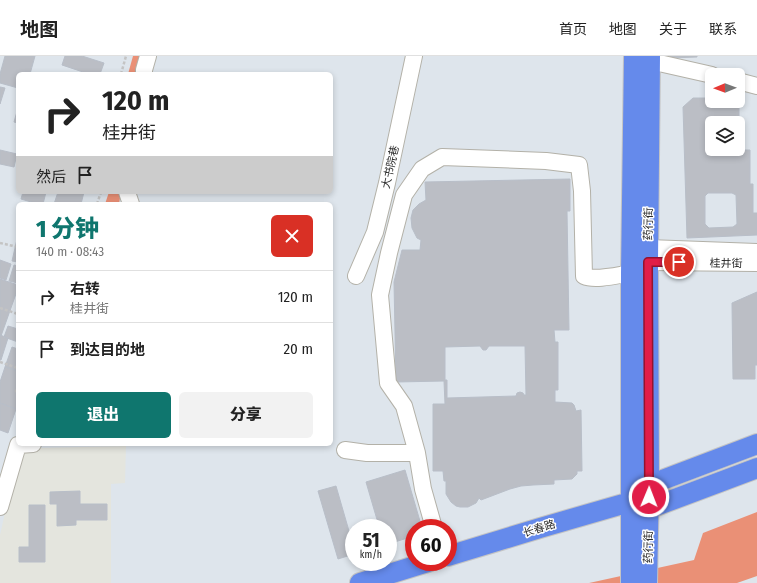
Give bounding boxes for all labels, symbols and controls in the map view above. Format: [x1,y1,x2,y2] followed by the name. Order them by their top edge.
[20,18,58,41] text: 地图
[559,21,587,38] text: 首页
[609,21,637,38] text: 地图
[659,21,687,38] text: 关于
[709,21,737,38] text: 联系
[705,68,745,108] north arrow
[705,68,745,156] map controls
[102,84,169,117] text: 120 m
[36,88,88,140] icon: right
[705,116,745,156] button: layers
[102,122,156,144] text: 桂井街
[379,144,402,190] street label: 大书院巷
[74,164,96,186] icon: arrive
[36,168,66,186] text: 然后
[642,207,655,241] street label: 药行街
[36,215,99,243] text: 1 分钟
[271,215,313,257] button: close
[36,244,104,259] text: 140 m · 08:43
[662,245,696,279] pin
[668,251,690,273] icon: arrive
[709,257,743,270] street label: 桂井街
[70,280,100,298] text: 右转
[36,286,58,308] icon: right
[278,288,313,306] text: 120 m
[70,301,109,316] text: 桂井街
[36,338,58,360] icon: arrive
[284,340,313,358] text: 20 m
[70,341,145,359] text: 到达目的地
[36,392,171,438] button: 退出
[179,392,313,438] button: 分享
[628,476,670,518] position arrow
[521,517,557,540] street label: 长春路
[405,519,457,571] speed limit sign: 60
[362,528,380,552] text: 51
[642,530,655,564] street label: 药行街
[360,549,382,561] text: km/h

